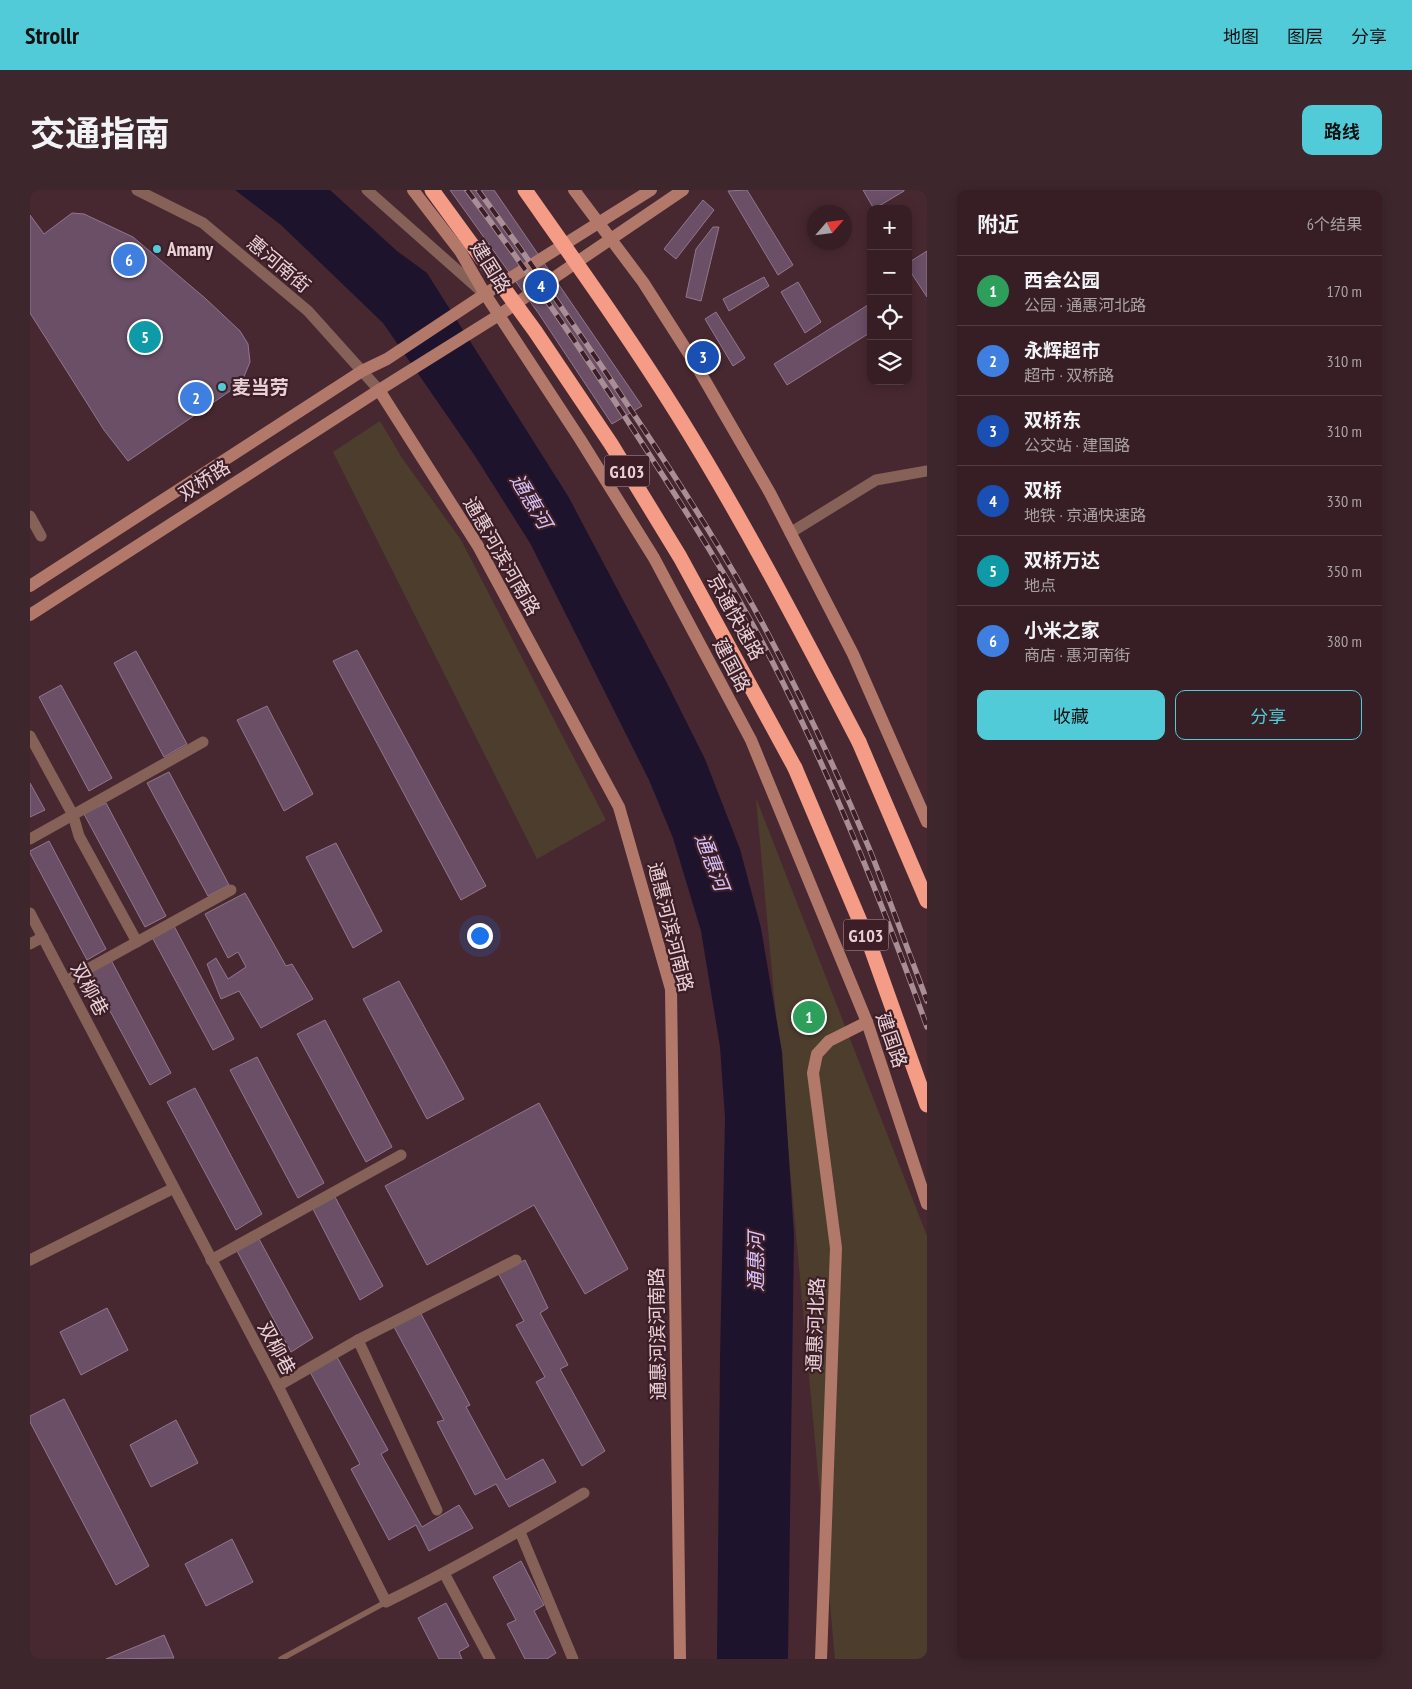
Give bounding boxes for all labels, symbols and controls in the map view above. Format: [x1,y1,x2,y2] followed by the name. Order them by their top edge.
[25,20,79,51] text: Strollr
[1223,25,1259,48] text: 地图
[1287,25,1323,48] text: 图层
[1351,25,1387,48] text: 分享
[1302,105,1382,155] button: 路线
[30,110,170,156] text: 交通指南
[807,205,852,250] north arrow
[867,205,912,385] map controls
[867,205,912,250] button: +
[977,211,1019,238] text: 附近
[1307,214,1362,234] text: 6个结果
[242,230,316,298] street label: 惠河南街
[466,236,516,298] street label: 建国路
[166,237,213,261] place label: Amany
[113,241,145,279] pin: 6
[151,243,163,255] marker: Amany
[867,250,912,295] button: −
[525,267,557,305] pin: 4
[1024,268,1100,292] text: 西会公园
[989,281,997,301] text: 1
[1327,281,1362,301] text: 170 m
[867,295,912,340] button: locate
[1024,295,1146,315] text: 公园 · 通惠河北路
[129,318,161,356] pin: 5
[687,338,719,376] pin: 3
[1024,338,1100,362] text: 永辉超市
[867,340,912,385] button: layers
[989,351,997,371] text: 2
[1327,351,1362,371] text: 310 m
[1024,365,1114,385] text: 超市 · 双桥路
[232,375,289,399] place label: 麦当劳
[180,379,212,417] pin: 2
[216,381,228,393] marker: 麦当劳
[1024,408,1081,432] text: 双桥东
[989,421,997,441] text: 3
[1327,421,1362,441] text: 310 m
[1024,435,1130,455] text: 公交站 · 建国路
[174,454,234,506] street label: 双桥路
[604,456,650,486] road number: G103
[504,469,560,537] water label: 通惠河
[1024,478,1062,502] text: 双桥
[989,491,997,511] text: 4
[1327,491,1362,511] text: 330 m
[458,492,546,620] street label: 通惠河滨河南路
[1024,505,1146,525] text: 地铁 · 京通快速路
[1024,548,1100,572] text: 双桥万达
[989,561,997,581] text: 5
[1327,561,1362,581] text: 350 m
[702,570,770,664] street label: 京通快速路
[1024,575,1056,595] text: 地点
[1024,618,1100,642] text: 小米之家
[989,631,997,651] text: 6
[1327,631,1362,651] text: 380 m
[708,634,756,696] street label: 建国路
[1024,645,1130,665] text: 商店 · 惠河南街
[977,690,1165,740] button: 收藏
[1175,690,1362,740] button: 分享
[689,829,736,898] water label: 通惠河
[643,860,699,994] street label: 通惠河滨河南路
[844,920,888,950] road number: G103
[467,923,493,949] your location
[66,958,114,1020] street label: 双柳巷
[793,998,825,1036] pin: 1
[871,1009,913,1071] street label: 建国路
[743,1228,769,1292] water label: 通惠河
[644,1267,670,1401] street label: 通惠河滨河南路
[801,1277,829,1373] street label: 通惠河北路
[253,1317,301,1379] street label: 双柳巷

